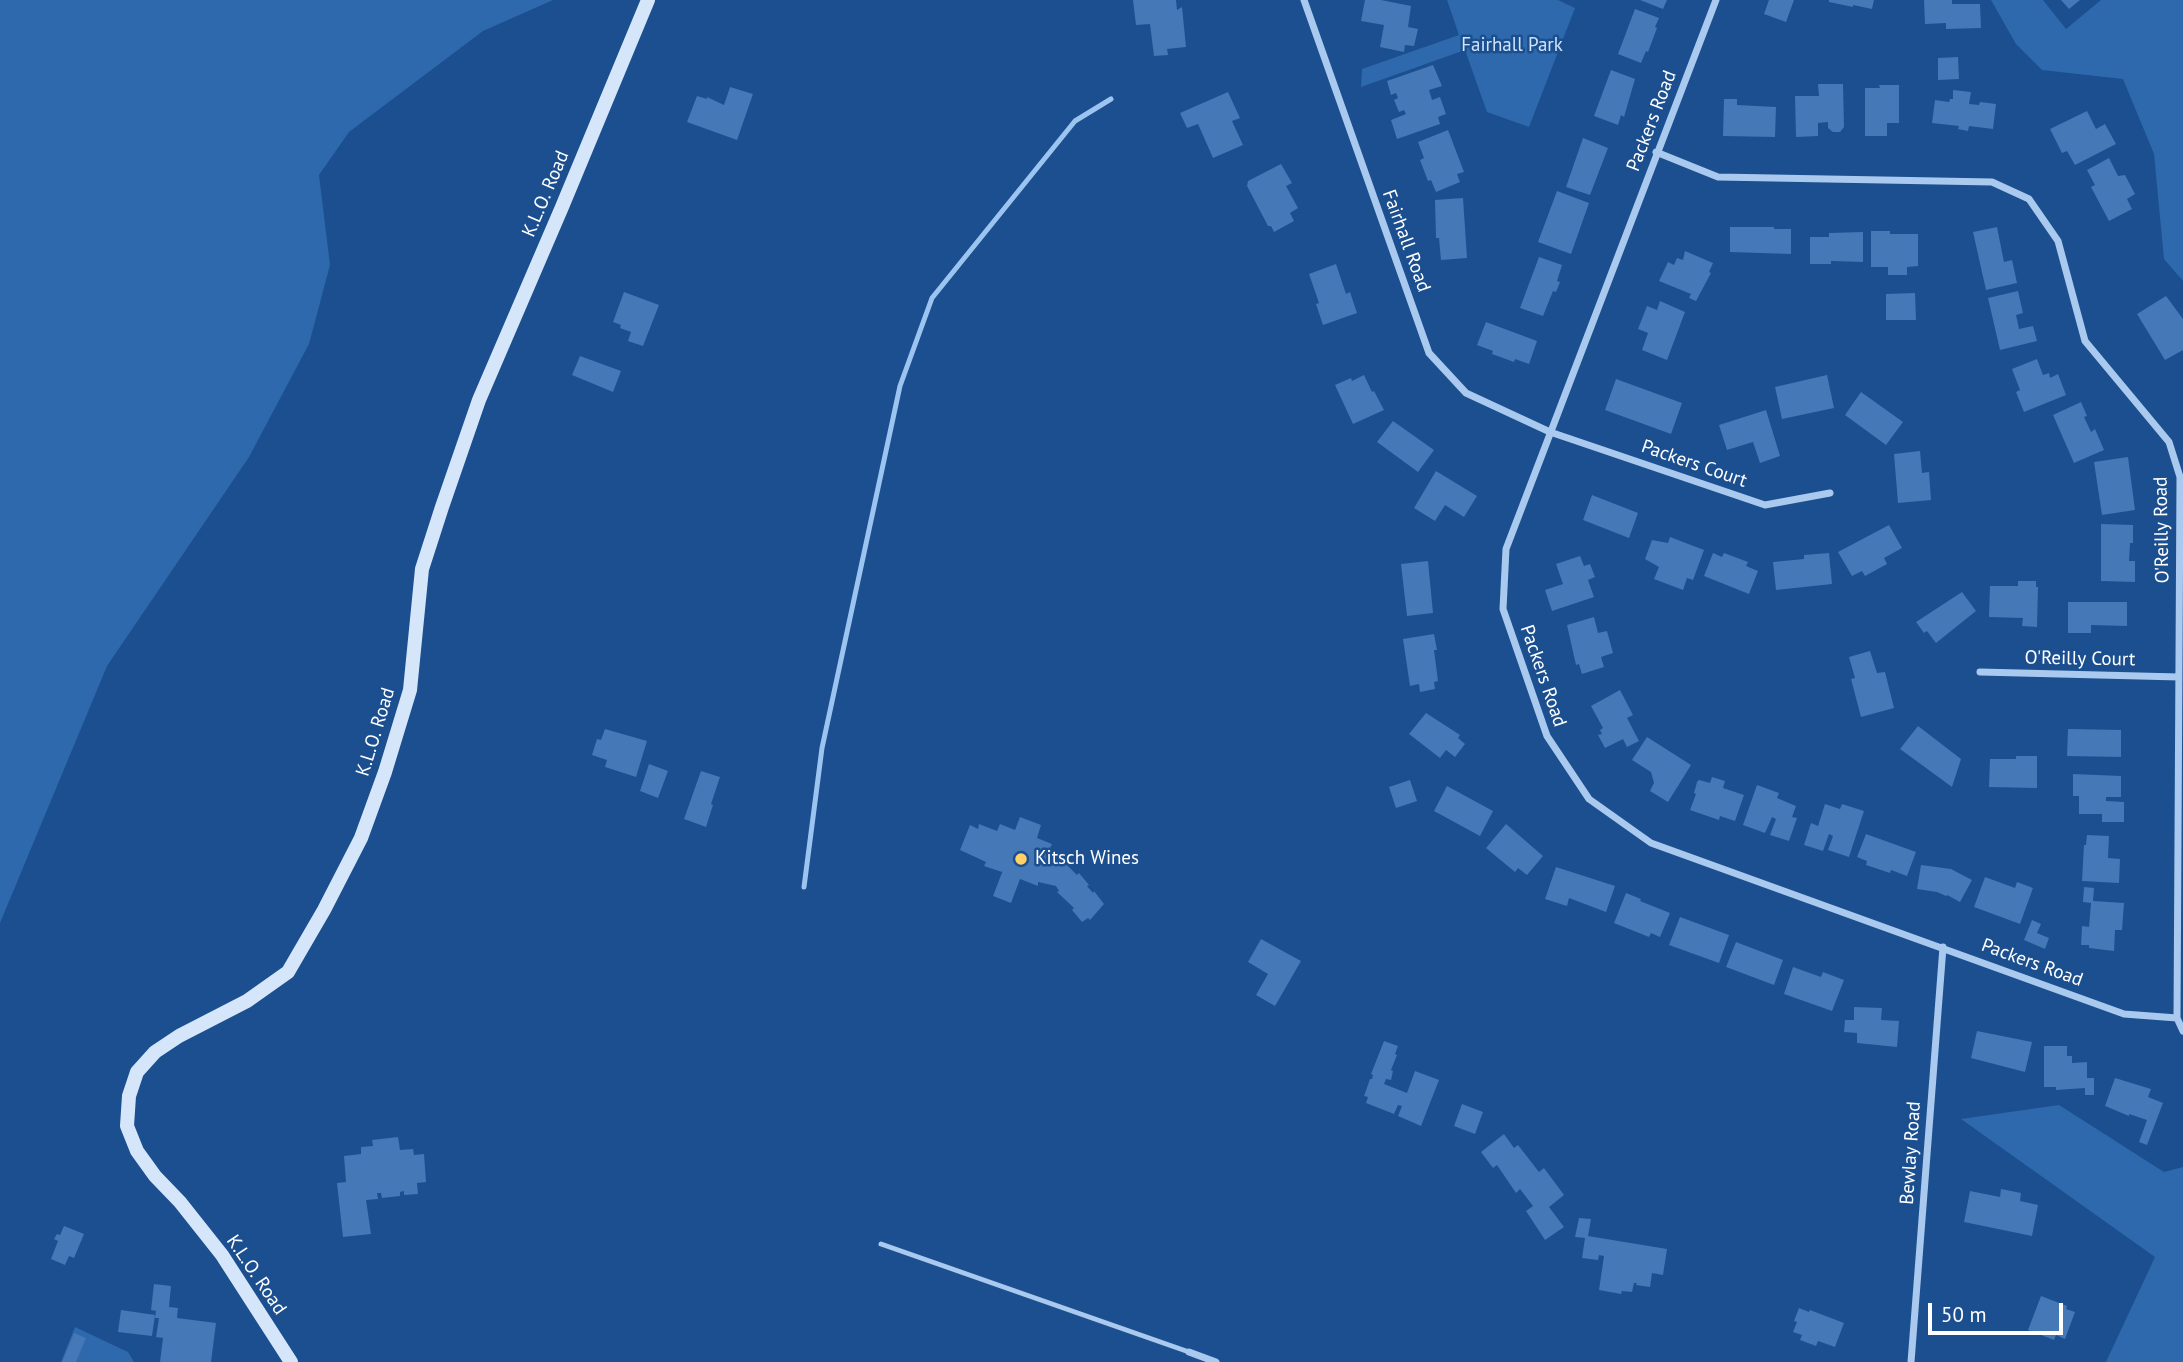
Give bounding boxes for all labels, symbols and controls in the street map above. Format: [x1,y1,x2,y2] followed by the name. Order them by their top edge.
[1461,35,1563,57] park label: Fairhall Park
[1622,67,1682,175] street label: Packers Road
[518,148,574,240] street label: K.L.O. Road
[1377,187,1435,295] street label: Fairhall Road
[1638,435,1750,493] street label: Packers Court
[2150,476,2174,584] street label: O'Reilly Road
[1515,622,1571,730] street label: Packers Road
[2025,647,2135,671] street label: O'Reilly Court
[352,685,400,779] street label: K.L.O. Road
[1035,848,1139,870] place label: Kitsch Wines
[1013,851,1029,867] marker: Kitsch Wines
[1978,934,2086,992] street label: Packers Road
[1896,1101,1926,1205] street label: Bewlay Road
[221,1231,291,1319] street label: K.L.O. Road
[1931,1288,2066,1332] scale bar
[1941,1301,1987,1328] text: 50 m

